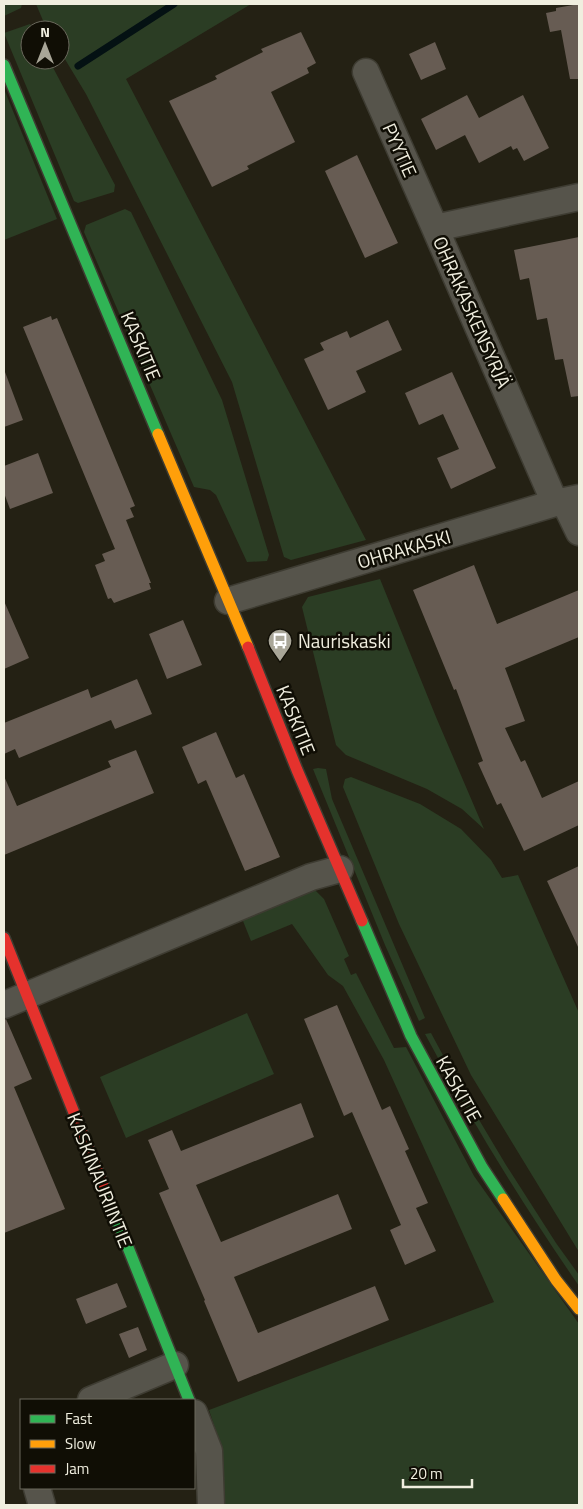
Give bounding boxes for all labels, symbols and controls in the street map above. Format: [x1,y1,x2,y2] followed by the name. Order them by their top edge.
[20,20,70,70] north arrow
[40,21,50,42] text: N
[376,118,425,182] street label: PYYTIE
[426,231,519,392] street label: OHRAKASKENSYRJÄ
[114,307,169,385] street label: KASKITIE
[354,521,454,576] street label: OHRAKASKI
[298,626,391,655] place label: Nauriskaski
[267,628,293,662] bus stop icon: Nauriskaski
[269,681,324,759] street label: KASKITIE
[429,1050,490,1128] street label: KASKITIE
[60,1108,141,1252] street label: KASKINAURIINTIE
[20,1399,195,1489] legend
[65,1407,93,1430] text: Fast
[65,1432,96,1455] text: Slow
[403,1456,472,1488] scale bar
[65,1457,89,1480] text: Jam
[410,1462,443,1485] text: 20 m

